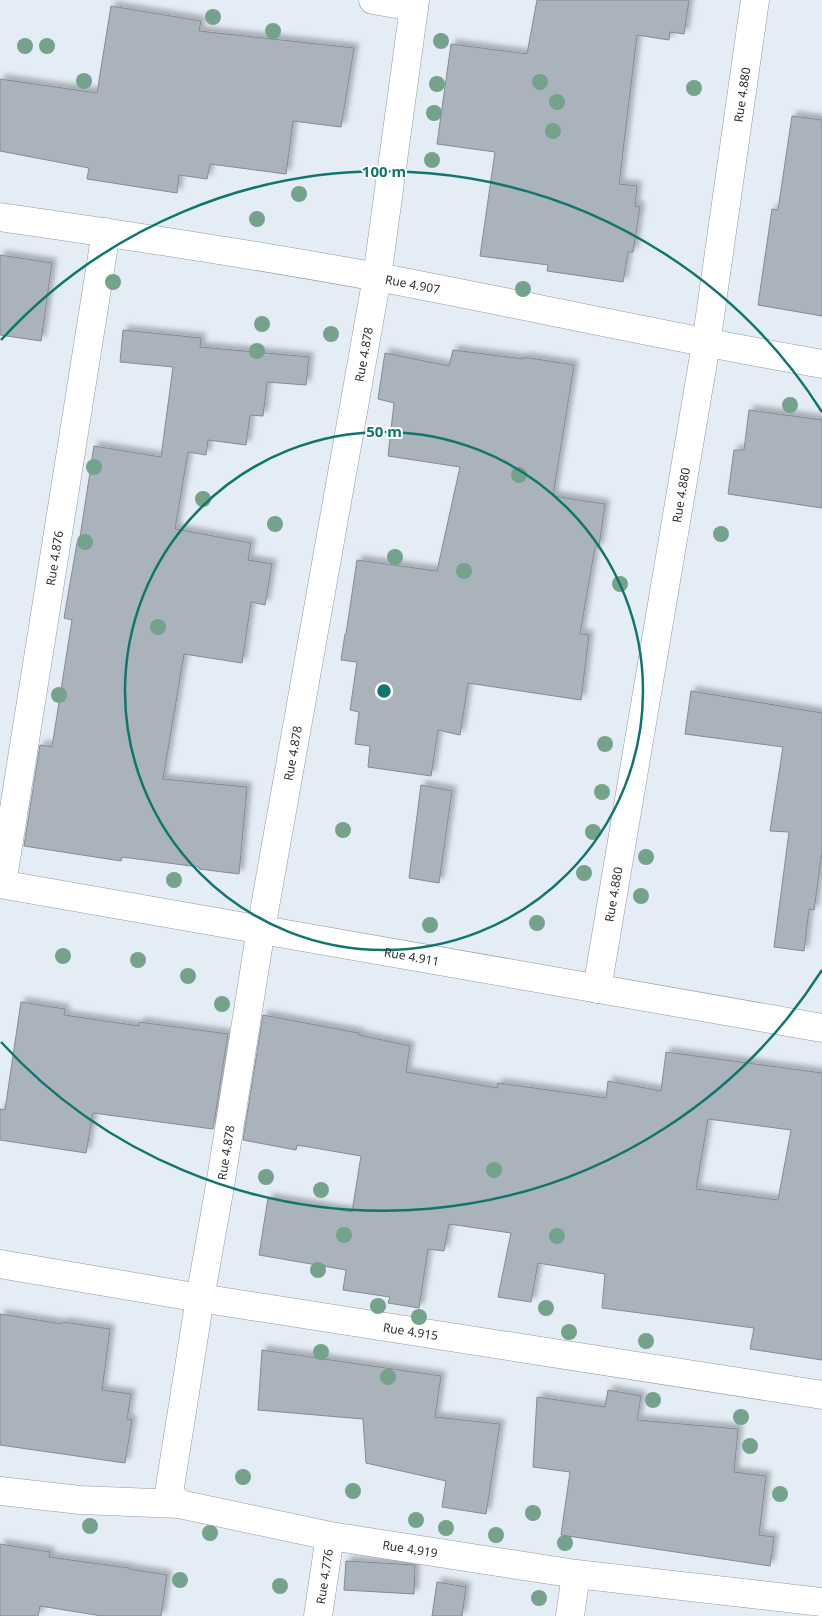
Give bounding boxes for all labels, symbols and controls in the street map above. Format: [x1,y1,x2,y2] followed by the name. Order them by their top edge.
[729,66,754,123] street label: Rue 4.880
[362,161,406,181] text: 100 m
[384,270,442,297] street label: Rue 4.907
[350,325,376,383] street label: Rue 4.878
[366,421,402,441] text: 50 m
[667,466,694,524] street label: Rue 4.880
[41,529,67,587] street label: Rue 4.876
[375,682,393,700] centre of rings
[279,724,306,782] street label: Rue 4.878
[600,865,626,923] street label: Rue 4.880
[383,943,441,969] street label: Rue 4.911
[213,1124,238,1181] street label: Rue 4.878
[382,1318,439,1344] street label: Rue 4.915
[381,1536,439,1561] street label: Rue 4.919
[311,1548,336,1605] street label: Rue 4.776

